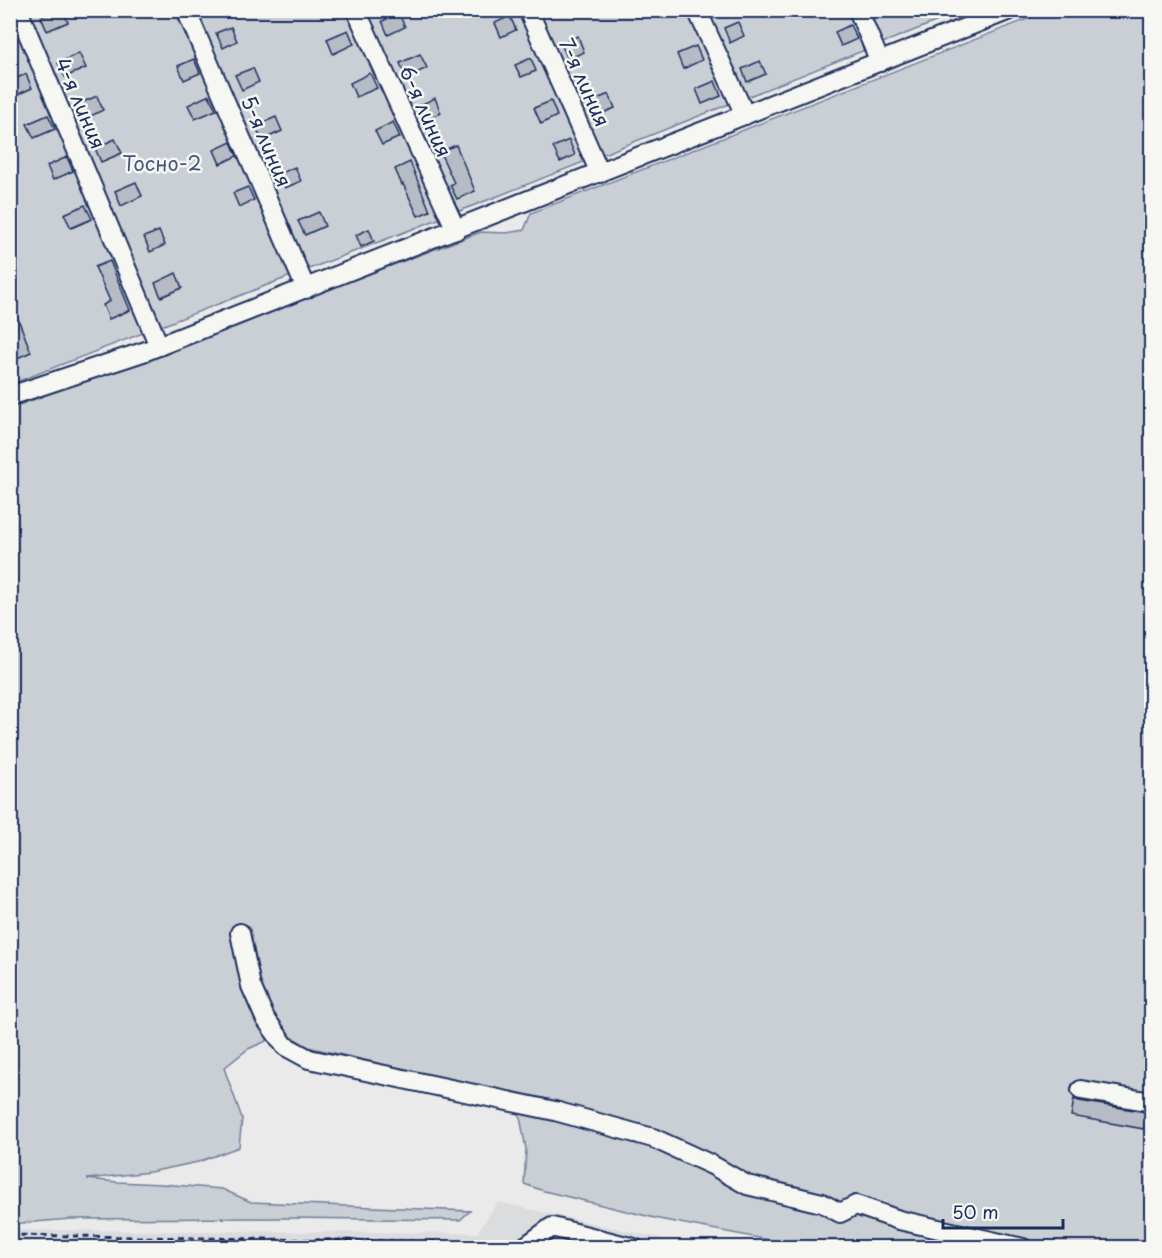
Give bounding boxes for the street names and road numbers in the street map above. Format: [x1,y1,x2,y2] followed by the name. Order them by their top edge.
[552,33,618,131] street label: 7-я линия
[48,53,114,153] street label: 4-я линия
[392,60,460,162] street label: 6-я линия
[234,91,300,191] street label: 5-я линия

